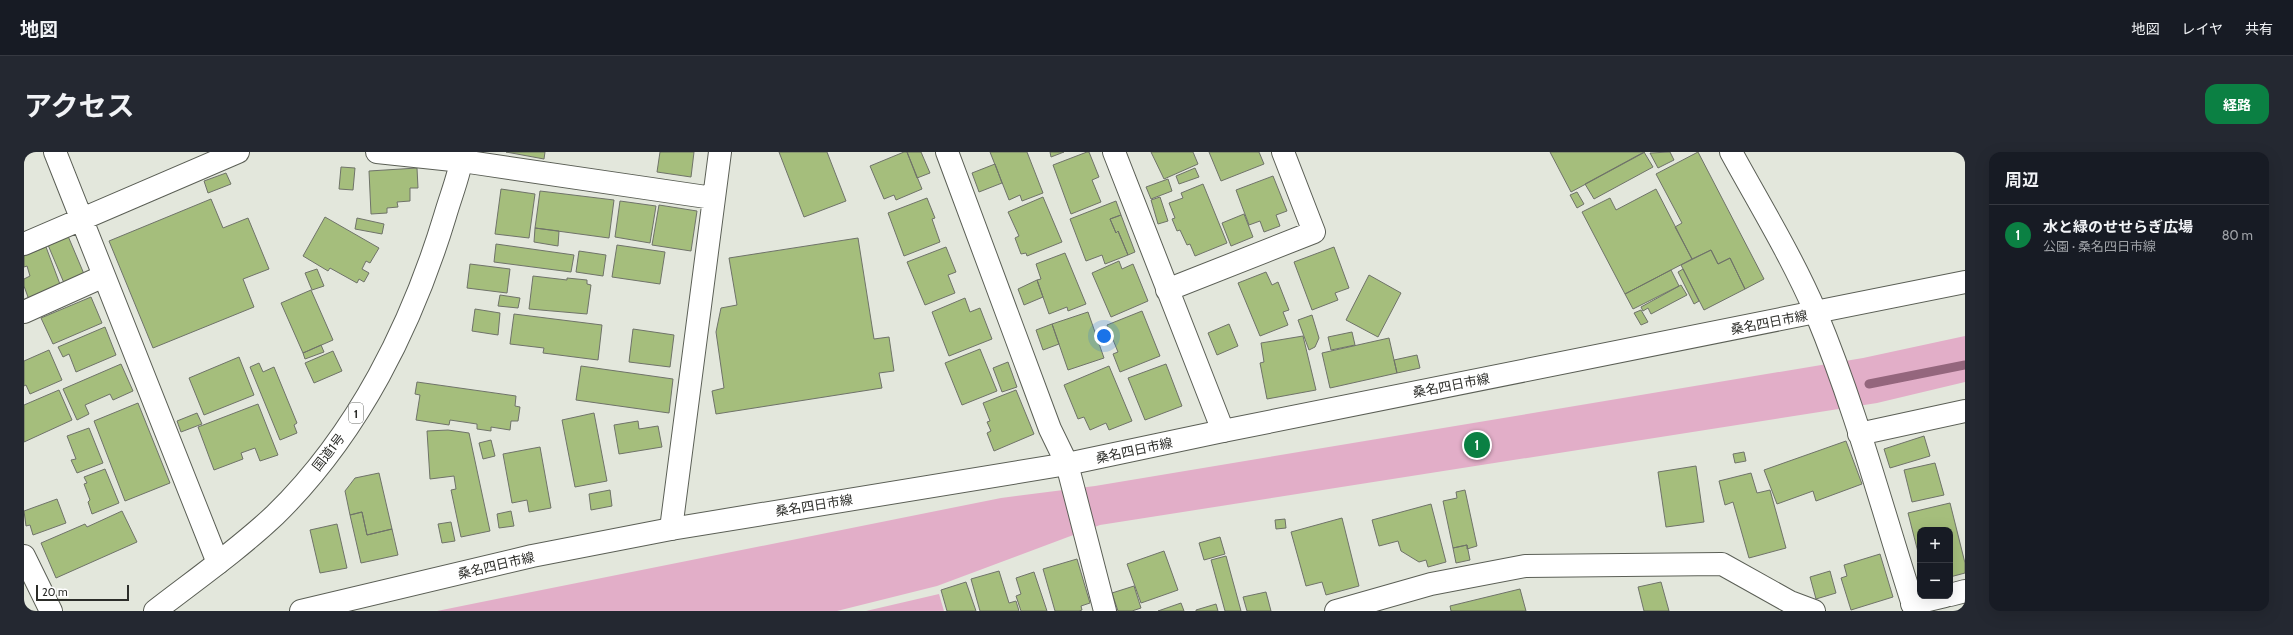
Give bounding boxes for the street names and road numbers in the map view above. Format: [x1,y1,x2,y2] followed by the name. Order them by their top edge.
[1729,307,1809,337] street label: 桑名四日市線
[1411,370,1491,400] street label: 桑名四日市線
[349,403,363,423] road number: 1
[308,430,348,474] street label: 国道1号
[1094,434,1174,466] street label: 桑名四日市線
[774,491,854,519] street label: 桑名四日市線
[456,548,536,582] street label: 桑名四日市線

